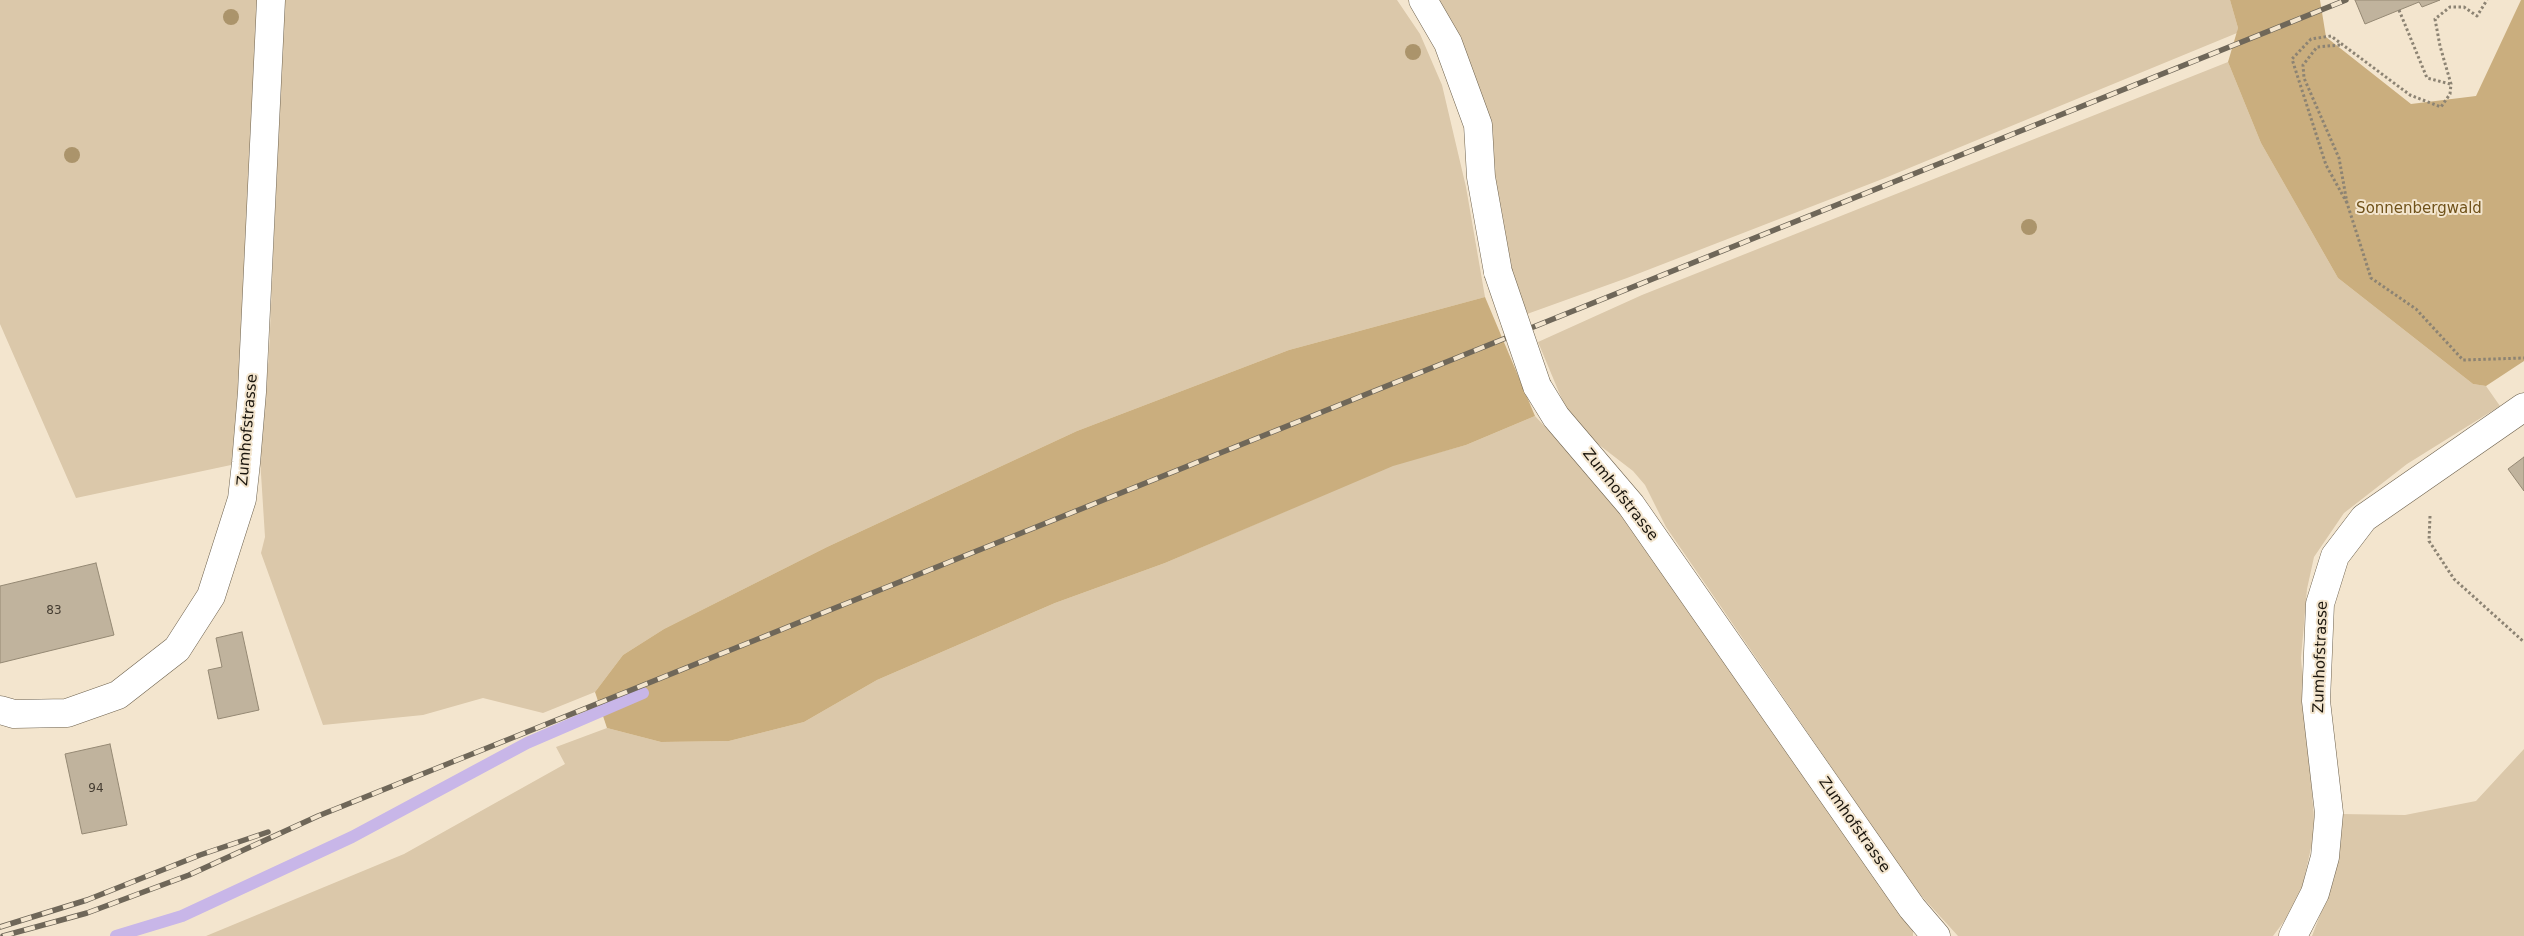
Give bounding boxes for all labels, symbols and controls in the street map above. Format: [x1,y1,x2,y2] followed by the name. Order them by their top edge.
[2356,200,2482,218] park label: Sonnenbergwald
[234,373,262,487] street label: Zumhofstrasse
[1578,445,1662,545] street label: Zumhofstrasse
[2310,601,2332,713] street label: Zumhofstrasse
[46,604,62,618] house number: 83
[1814,774,1894,876] street label: Zumhofstrasse
[88,782,104,796] house number: 94

